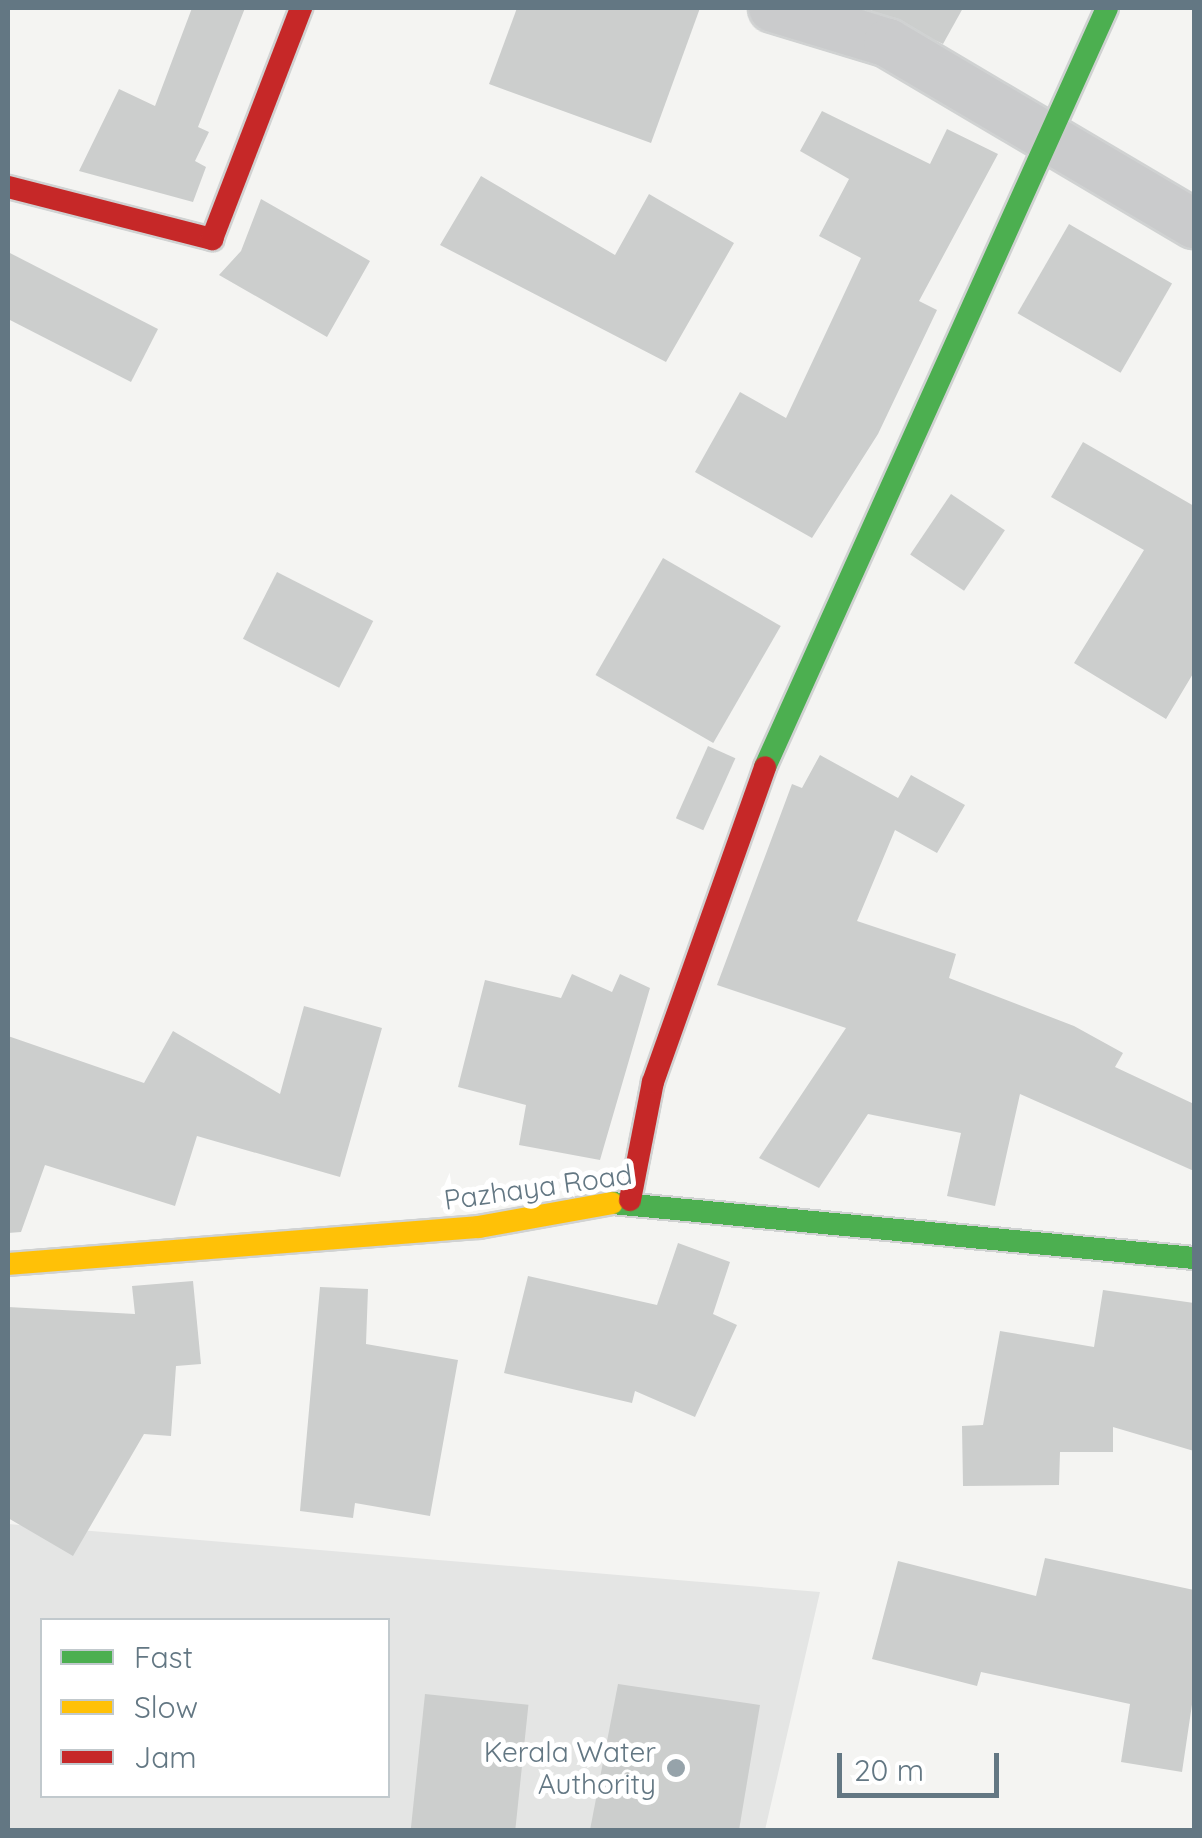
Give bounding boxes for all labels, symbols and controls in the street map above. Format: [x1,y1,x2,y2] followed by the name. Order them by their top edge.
[442,1157,634,1217] street label: Pazhaya Road
[40,1618,390,1798] legend
[134,1638,193,1676] text: Fast
[134,1688,198,1726] text: Slow
[842,1733,1004,1795] scale bar
[484,1735,656,1801] place label: Kerala Water Authority
[134,1738,197,1776] text: Jam
[854,1751,924,1789] text: 20 m
[665,1757,687,1779] marker: Kerala Water Authority

